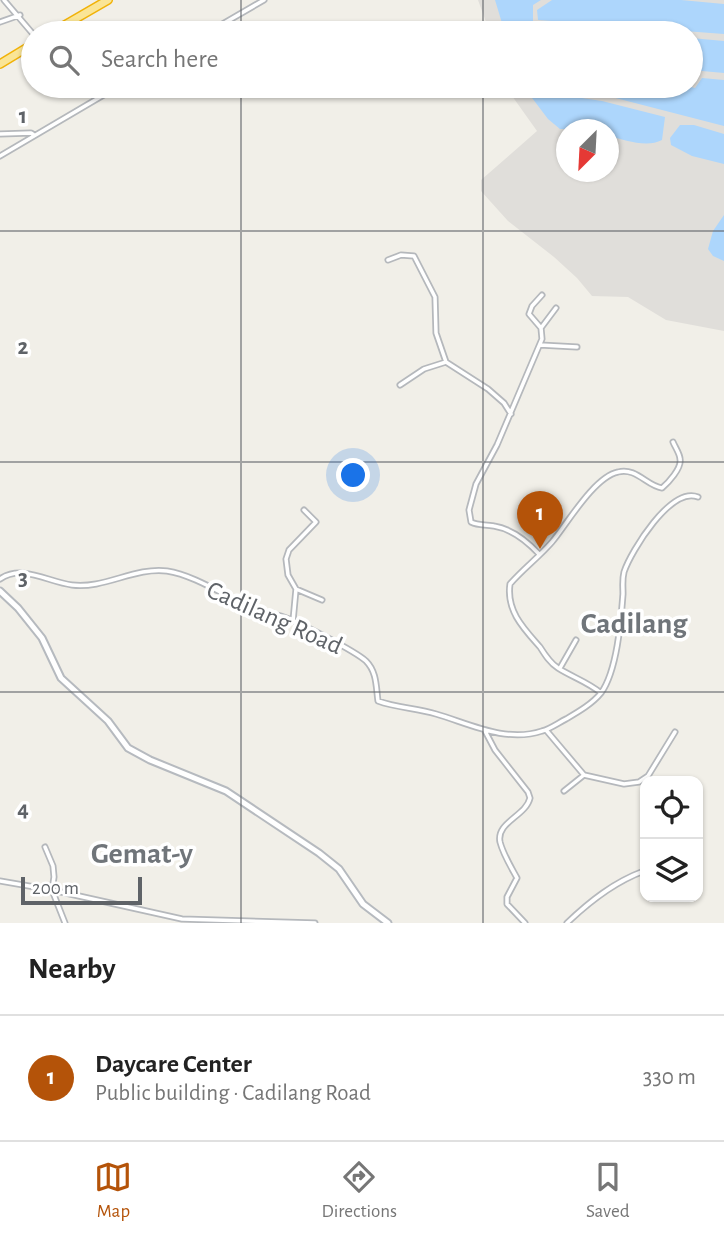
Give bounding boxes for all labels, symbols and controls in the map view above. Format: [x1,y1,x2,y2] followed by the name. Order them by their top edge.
[21,21,703,98] search box
[45,41,83,79] icon: search
[101,46,219,72] text: Search here
[19,105,27,128] text: 1
[556,119,619,182] north arrow
[18,336,29,359] text: 2
[336,458,370,492] your location
[517,491,563,549] pin: 1
[18,567,28,590] text: 3
[203,576,346,659] street label: Cadilang Road
[581,609,688,639] district label: Cadilang
[640,776,703,902] map controls
[640,776,703,839] button: locate
[17,798,29,821] text: 4
[91,839,193,869] district label: Gemat-y
[640,839,703,902] button: layers
[21,874,142,906] scale bar
[32,879,79,898] text: 200 m
[28,954,116,984] text: Nearby
[95,1051,252,1077] text: Daycare Center
[47,1066,55,1089] text: 1
[643,1066,696,1089] text: 330 m
[95,1082,371,1105] text: Public building · Cadilang Road
[94,1158,132,1223] tab: Map
[321,1158,397,1223] tab: Directions
[586,1158,630,1223] tab: Saved

